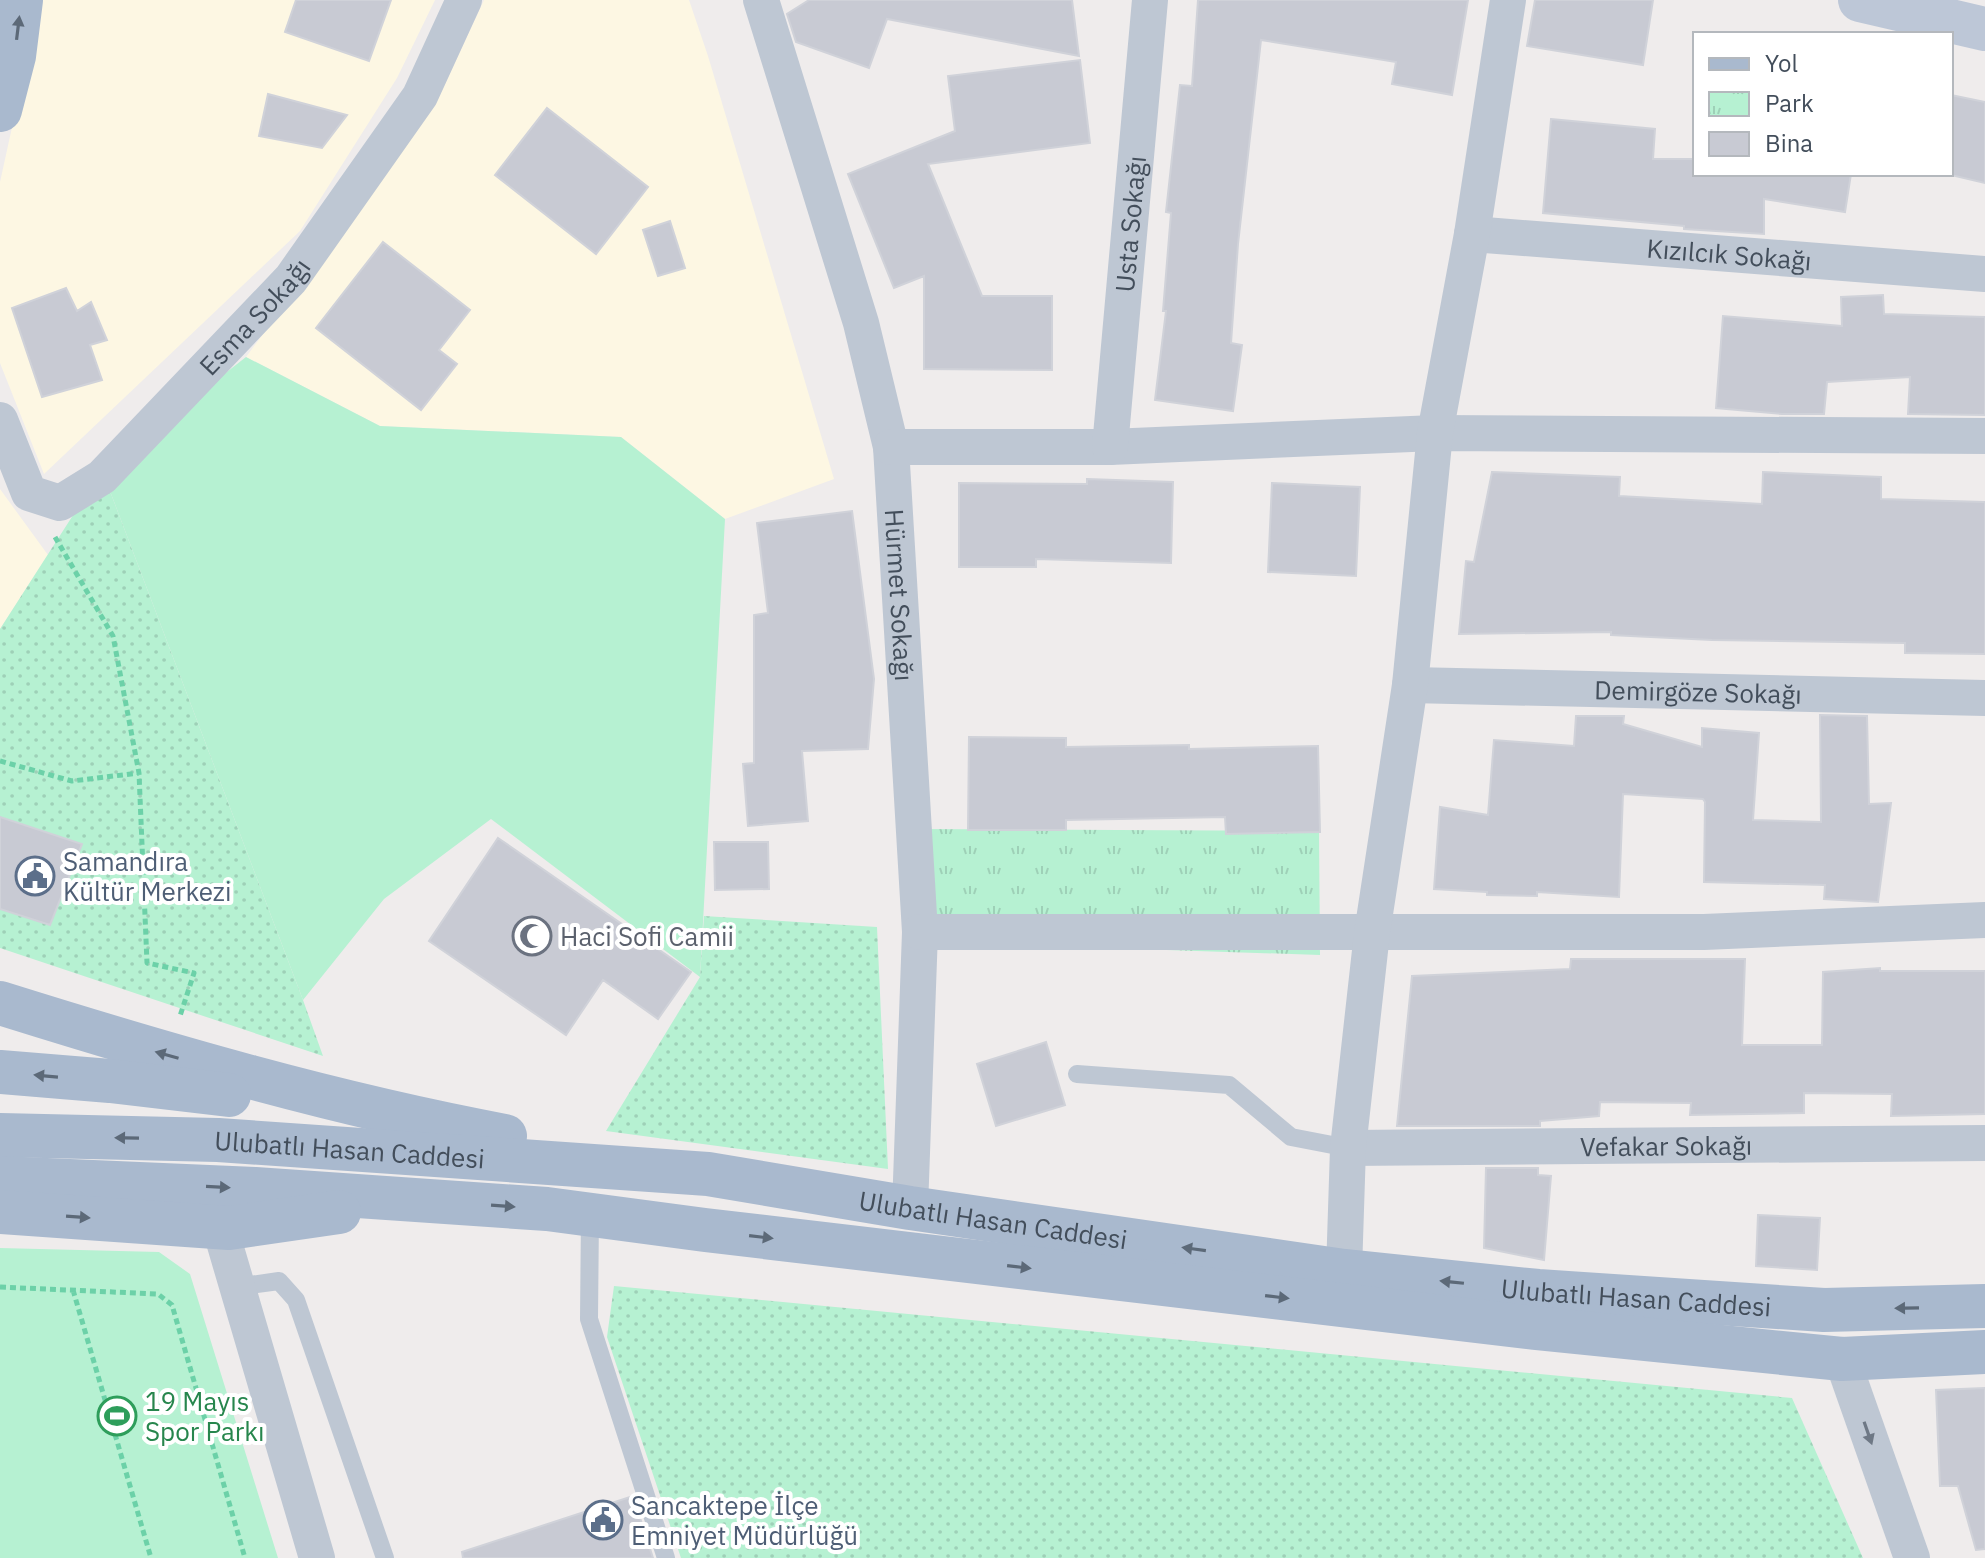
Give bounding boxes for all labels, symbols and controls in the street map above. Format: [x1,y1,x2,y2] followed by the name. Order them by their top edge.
[12,15,25,40] one-way arrow
[1693,32,1953,176] legend
[1765,47,1798,79] text: Yol
[1765,87,1814,119] text: Park
[1765,127,1813,159] text: Bina
[1107,154,1153,294] street label: Usta Sokağı
[1646,231,1813,277] street label: Kızılcık Sokağı
[192,251,317,382] street label: Esma Sokağı
[878,508,922,682] street label: Hürmet Sokağı
[1594,672,1802,711] street label: Demirgöze Sokağı
[63,844,231,908] place label: Samandıra Kültür Merkezi
[14,855,56,897] public building icon: Samandıra Kültür Merkezi
[511,915,553,957] mosque icon: Haci Sofi Camii
[560,919,734,953] place label: Haci Sofi Camii
[155,1048,179,1061] one-way arrow
[33,1069,58,1082] one-way arrow
[213,1123,486,1175] street label: Ulubatlı Hasan Caddesi
[1580,1128,1752,1163] street label: Vefakar Sokağı
[114,1131,139,1144] one-way arrow
[206,1180,231,1193] one-way arrow
[856,1183,1129,1256] street label: Ulubatlı Hasan Caddesi
[490,1200,515,1213] one-way arrow
[66,1211,91,1224] one-way arrow
[749,1230,774,1243] one-way arrow
[1181,1242,1206,1255] one-way arrow
[1007,1261,1032,1274] one-way arrow
[1499,1270,1772,1323] street label: Ulubatlı Hasan Caddesi
[1439,1275,1464,1288] one-way arrow
[1265,1291,1290,1304] one-way arrow
[1894,1302,1919,1314] one-way arrow
[145,1384,265,1448] place label: 19 Mayıs Spor Parkı
[96,1395,138,1437] sports icon: 19 Mayıs Spor Parkı
[1862,1421,1875,1445] one-way arrow
[631,1488,858,1552] place label: Sancaktepe İlçe Emniyet Müdürlüğü
[582,1499,624,1541] public building icon: Sancaktepe İlçe Emniyet Müdürlüğü

